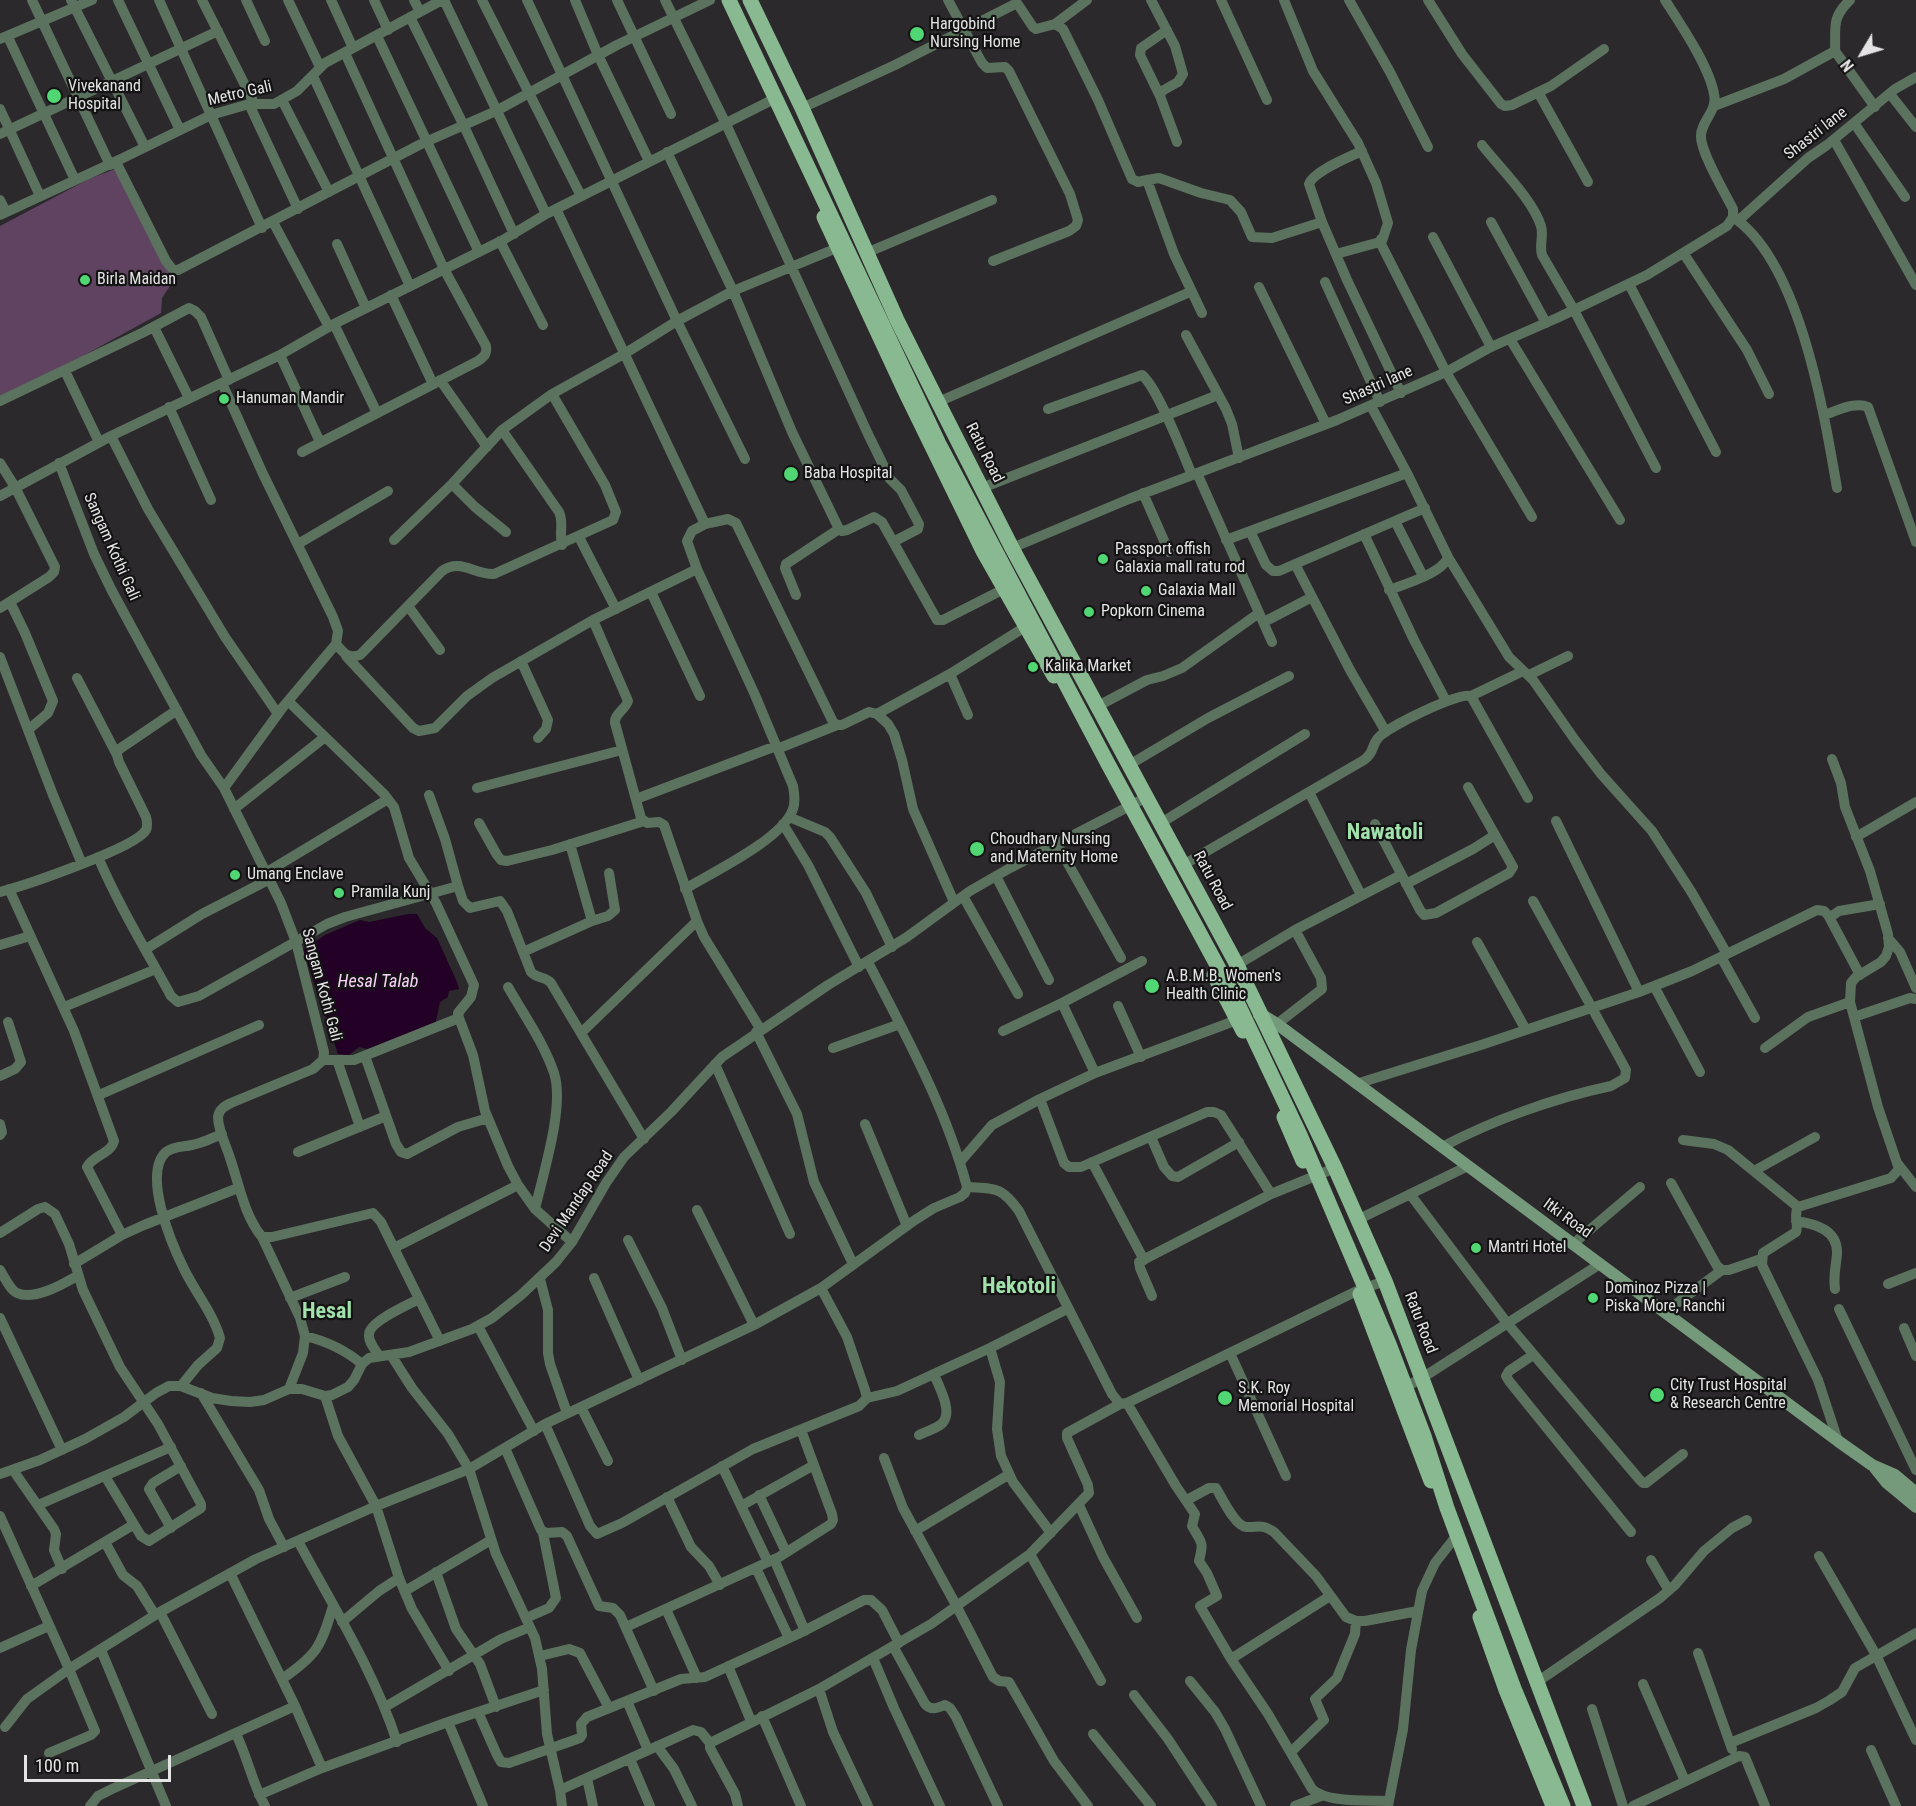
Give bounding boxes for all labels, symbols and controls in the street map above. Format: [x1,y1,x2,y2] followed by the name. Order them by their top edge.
[930,15,1020,53] place label: Hargobind Nursing Home
[1832,24,1892,84] north arrow
[908,25,926,43] marker: Hargobind Nursing Home
[1837,56,1858,75] text: N
[68,77,141,115] place label: Vivekanand Hospital
[206,77,274,111] street label: Metro Gali
[45,87,63,105] marker: Vivekanand Hospital
[1781,103,1851,165] street label: Shastri lane
[97,270,176,290] place label: Birla Maidan
[78,273,92,287] marker: Birla Maidan
[1340,362,1416,410] street label: Shastri lane
[236,389,344,409] place label: Hanuman Mandir
[217,392,231,406] marker: Hanuman Mandir
[961,420,1007,486] street label: Ratu Road
[804,464,893,484] place label: Baba Hospital
[782,465,800,483] marker: Baba Hospital
[79,490,143,604] street label: Sangam Kothi Gali
[1115,540,1245,578] place label: Passport offish Galaxia mall ratu rod
[1096,552,1110,566] marker: Passport offish Galaxia mall ratu rod
[1158,581,1236,601] place label: Galaxia Mall
[1139,584,1153,598] marker: Galaxia Mall
[1101,602,1205,622] place label: Popkorn Cinema
[1082,605,1096,619] marker: Popkorn Cinema
[1045,657,1131,677] place label: Kalika Market
[1026,660,1040,674] marker: Kalika Market
[1347,820,1423,846] district label: Nawatoli
[990,830,1118,868] place label: Choudhary Nursing and Maternity Home
[968,840,986,858] marker: Choudhary Nursing and Maternity Home
[1188,848,1236,914] street label: Ratu Road
[247,865,344,885] place label: Umang Enclave
[228,868,242,882] marker: Umang Enclave
[351,883,430,903] place label: Pramila Kunj
[332,886,346,900] marker: Pramila Kunj
[297,927,345,1043] street label: Sangam Kothi Gali
[1166,967,1281,1005] place label: A.B.M.B. Women's Health Clinic
[338,971,418,993] water label: Hesal Talab
[1143,977,1161,995] marker: A.B.M.B. Women's Health Clinic
[536,1148,618,1256] street label: Devi Mandap Road
[1539,1195,1595,1243] street label: Itki Road
[1488,1238,1566,1258] place label: Mantri Hotel
[1469,1241,1483,1255] marker: Mantri Hotel
[982,1274,1056,1300] district label: Hekotoli
[1605,1279,1725,1317] place label: Dominoz Pizza | Piska More, Ranchi
[1399,1289,1441,1357] street label: Ratu Road
[1586,1291,1600,1305] marker: Dominoz Pizza | Piska More, Ranchi
[302,1299,352,1325] district label: Hesal
[1670,1376,1787,1414] place label: City Trust Hospital & Research Centre
[1238,1379,1354,1417] place label: S.K. Roy Memorial Hospital
[1648,1386,1666,1404] marker: City Trust Hospital & Research Centre
[1216,1389,1234,1407] marker: S.K. Roy Memorial Hospital
[27,1743,174,1781] scale bar
[35,1755,79,1776] text: 100 m

